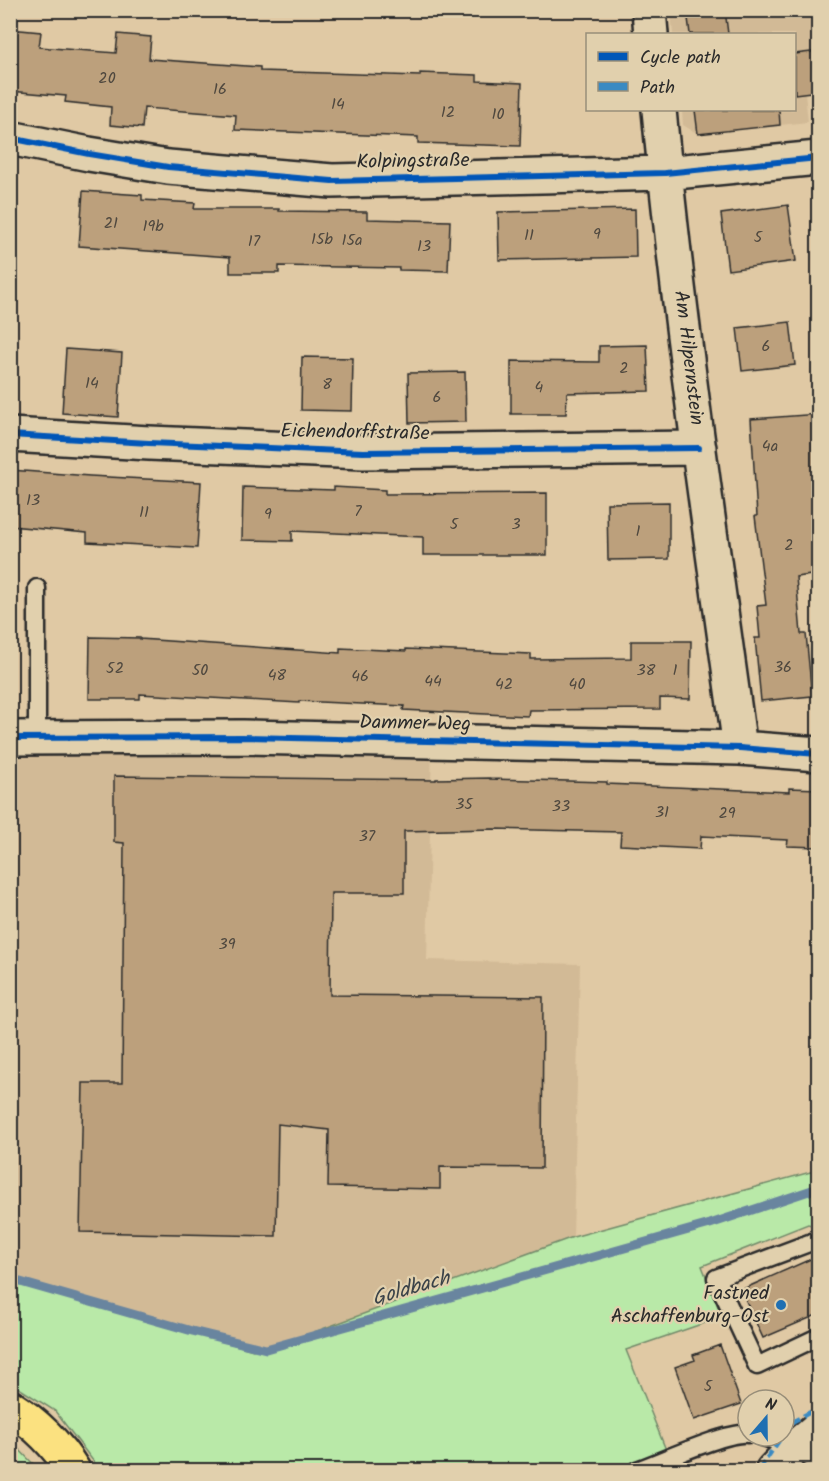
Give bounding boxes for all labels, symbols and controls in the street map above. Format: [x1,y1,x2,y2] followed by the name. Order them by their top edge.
[586,33,796,111] legend
[640,44,721,73] text: Cycle path
[98,66,116,91] house number: 20
[640,74,675,103] text: Path
[213,77,227,102] house number: 16
[331,92,345,117] house number: 14
[441,100,455,125] house number: 12
[491,102,505,127] house number: 10
[356,145,470,179] street label: Kolpingstraße
[104,211,118,236] house number: 21
[142,214,164,239] house number: 19b
[593,222,601,247] house number: 9
[524,223,534,248] house number: 11
[754,225,764,250] house number: 5
[311,227,334,252] house number: 15b
[341,228,363,253] house number: 15a
[248,229,261,254] house number: 17
[417,234,431,259] house number: 13
[664,289,712,427] street label: Am Hilpernstein
[762,334,770,359] house number: 6
[619,356,629,381] house number: 2
[85,371,99,396] house number: 14
[322,372,332,397] house number: 8
[535,375,544,400] house number: 4
[433,385,441,410] house number: 6
[280,416,430,450] street label: Eichendorffstraße
[762,434,778,459] house number: 4a
[26,488,40,513] house number: 13
[354,499,362,524] house number: 7
[139,500,149,525] house number: 11
[264,502,272,527] house number: 9
[450,512,460,537] house number: 5
[511,512,521,537] house number: 3
[635,519,641,544] house number: 1
[784,533,794,558] house number: 2
[774,655,792,680] house number: 36
[106,656,124,681] house number: 52
[192,658,208,683] house number: 50
[637,658,656,683] house number: 38
[672,658,678,683] house number: 1
[268,663,287,688] house number: 48
[351,664,369,689] house number: 46
[424,669,442,694] house number: 44
[495,672,513,697] house number: 42
[569,672,585,697] house number: 40
[359,707,471,741] street label: Dammer Weg
[455,792,474,817] house number: 35
[552,794,570,819] house number: 33
[655,800,669,825] house number: 31
[718,801,736,826] house number: 29
[359,824,376,849] house number: 37
[219,932,236,957] house number: 39
[368,1262,455,1316] water label: Goldbach
[611,1278,770,1333] place label: Fastned Aschaffenburg-Ost
[774,1298,788,1312] marker: Fastned Aschaffenburg-Ost
[704,1374,714,1399] house number: 5
[736,1388,796,1448] north arrow
[762,1392,780,1419] text: N

